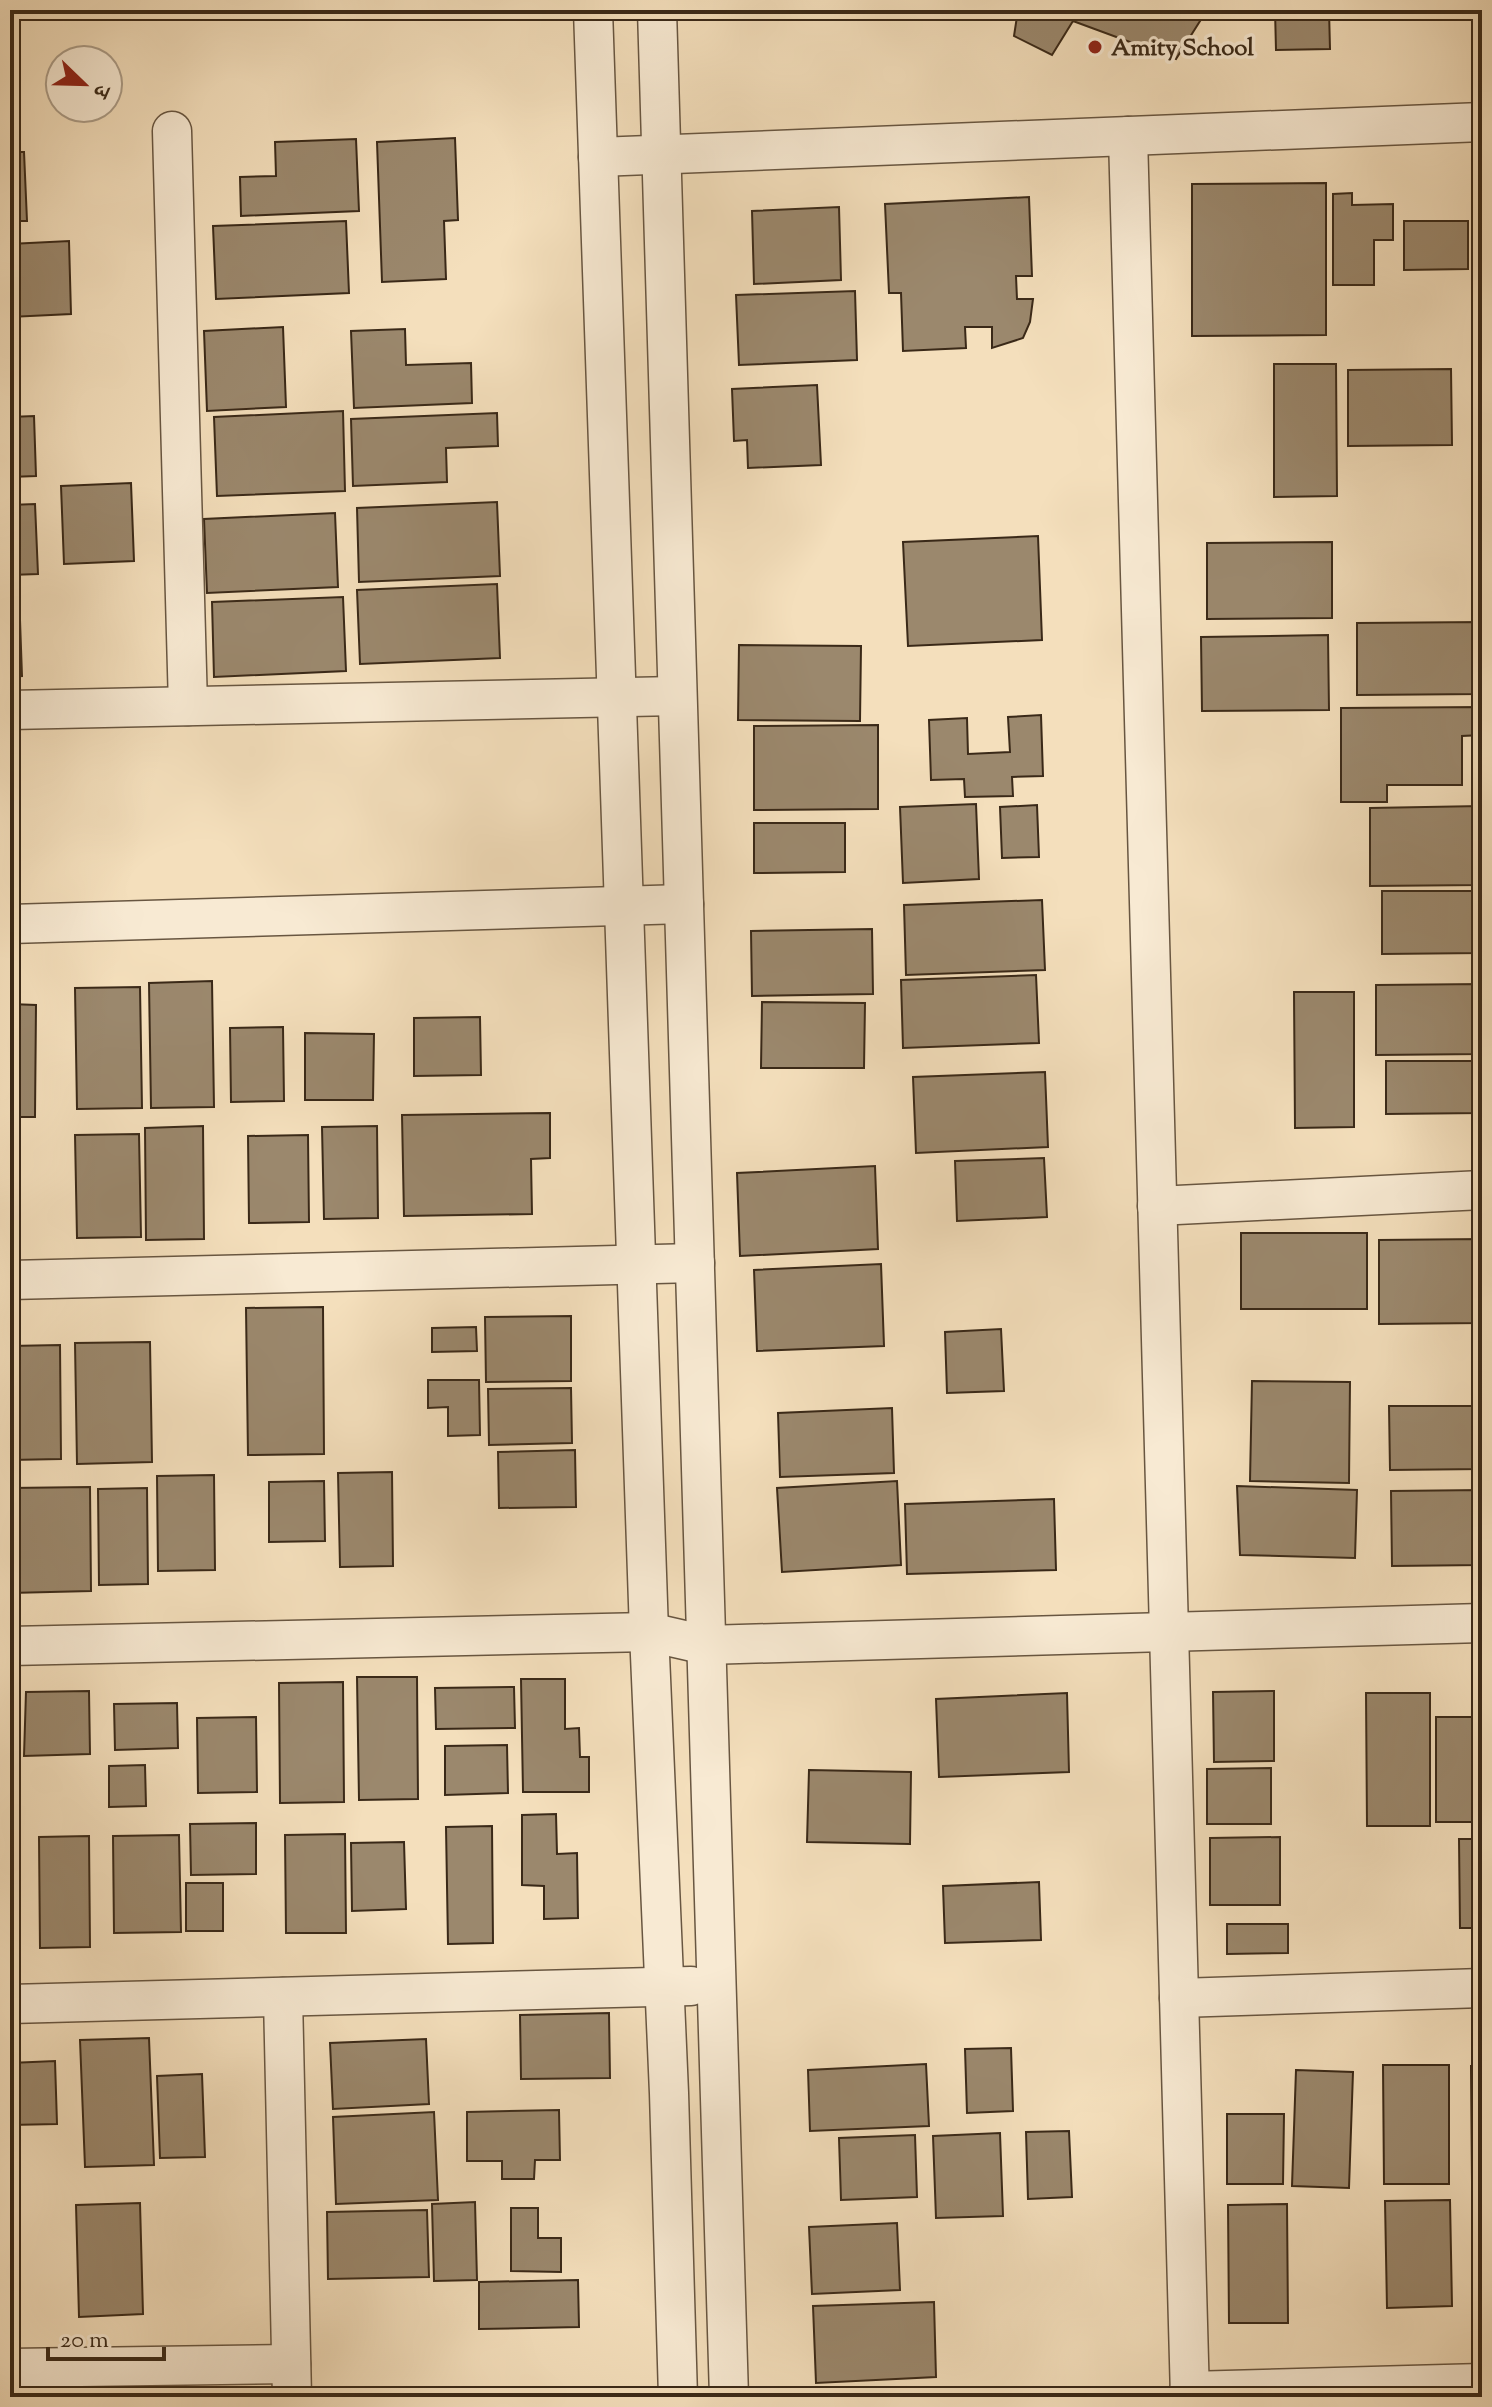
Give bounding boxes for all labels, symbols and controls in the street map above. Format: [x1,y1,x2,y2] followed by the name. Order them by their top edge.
[1111,32,1254,66] place label: Amity School
[1086,38,1104,56] marker: Amity School
[44,44,124,124] north arrow
[82,77,117,104] text: उ
[48,2311,164,2361] scale bar
[60,2324,109,2358] text: 20 m

